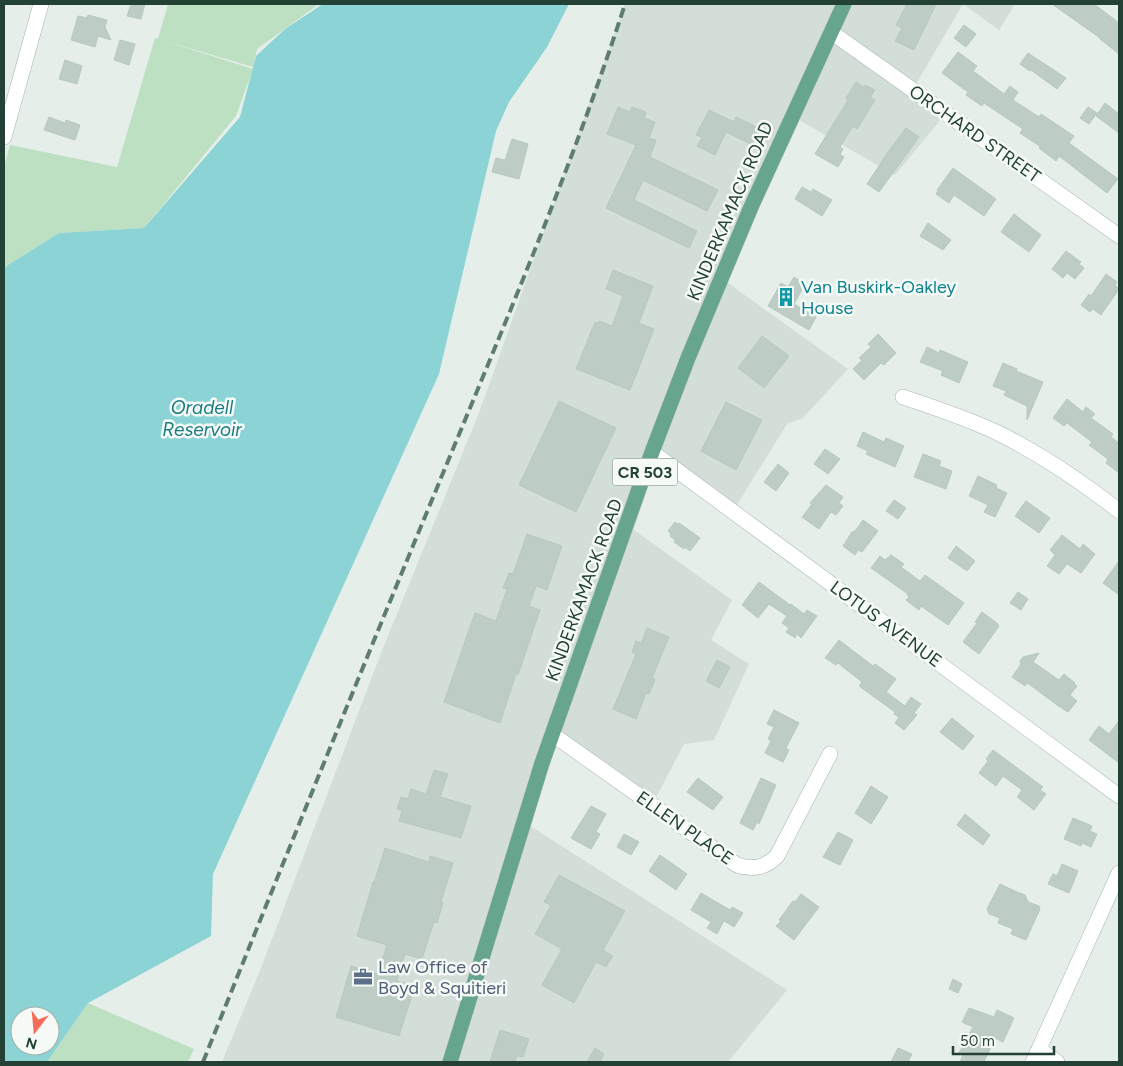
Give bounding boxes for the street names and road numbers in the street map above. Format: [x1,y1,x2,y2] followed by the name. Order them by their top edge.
[905,80,1045,188] street label: ORCHARD STREET
[682,118,778,304] street label: KINDERKAMACK ROAD
[612,458,678,486] road number: CR 503
[541,496,627,684] street label: KINDERKAMACK ROAD
[826,576,946,672] street label: LOTUS AVENUE
[632,786,738,870] street label: ELLEN PLACE

